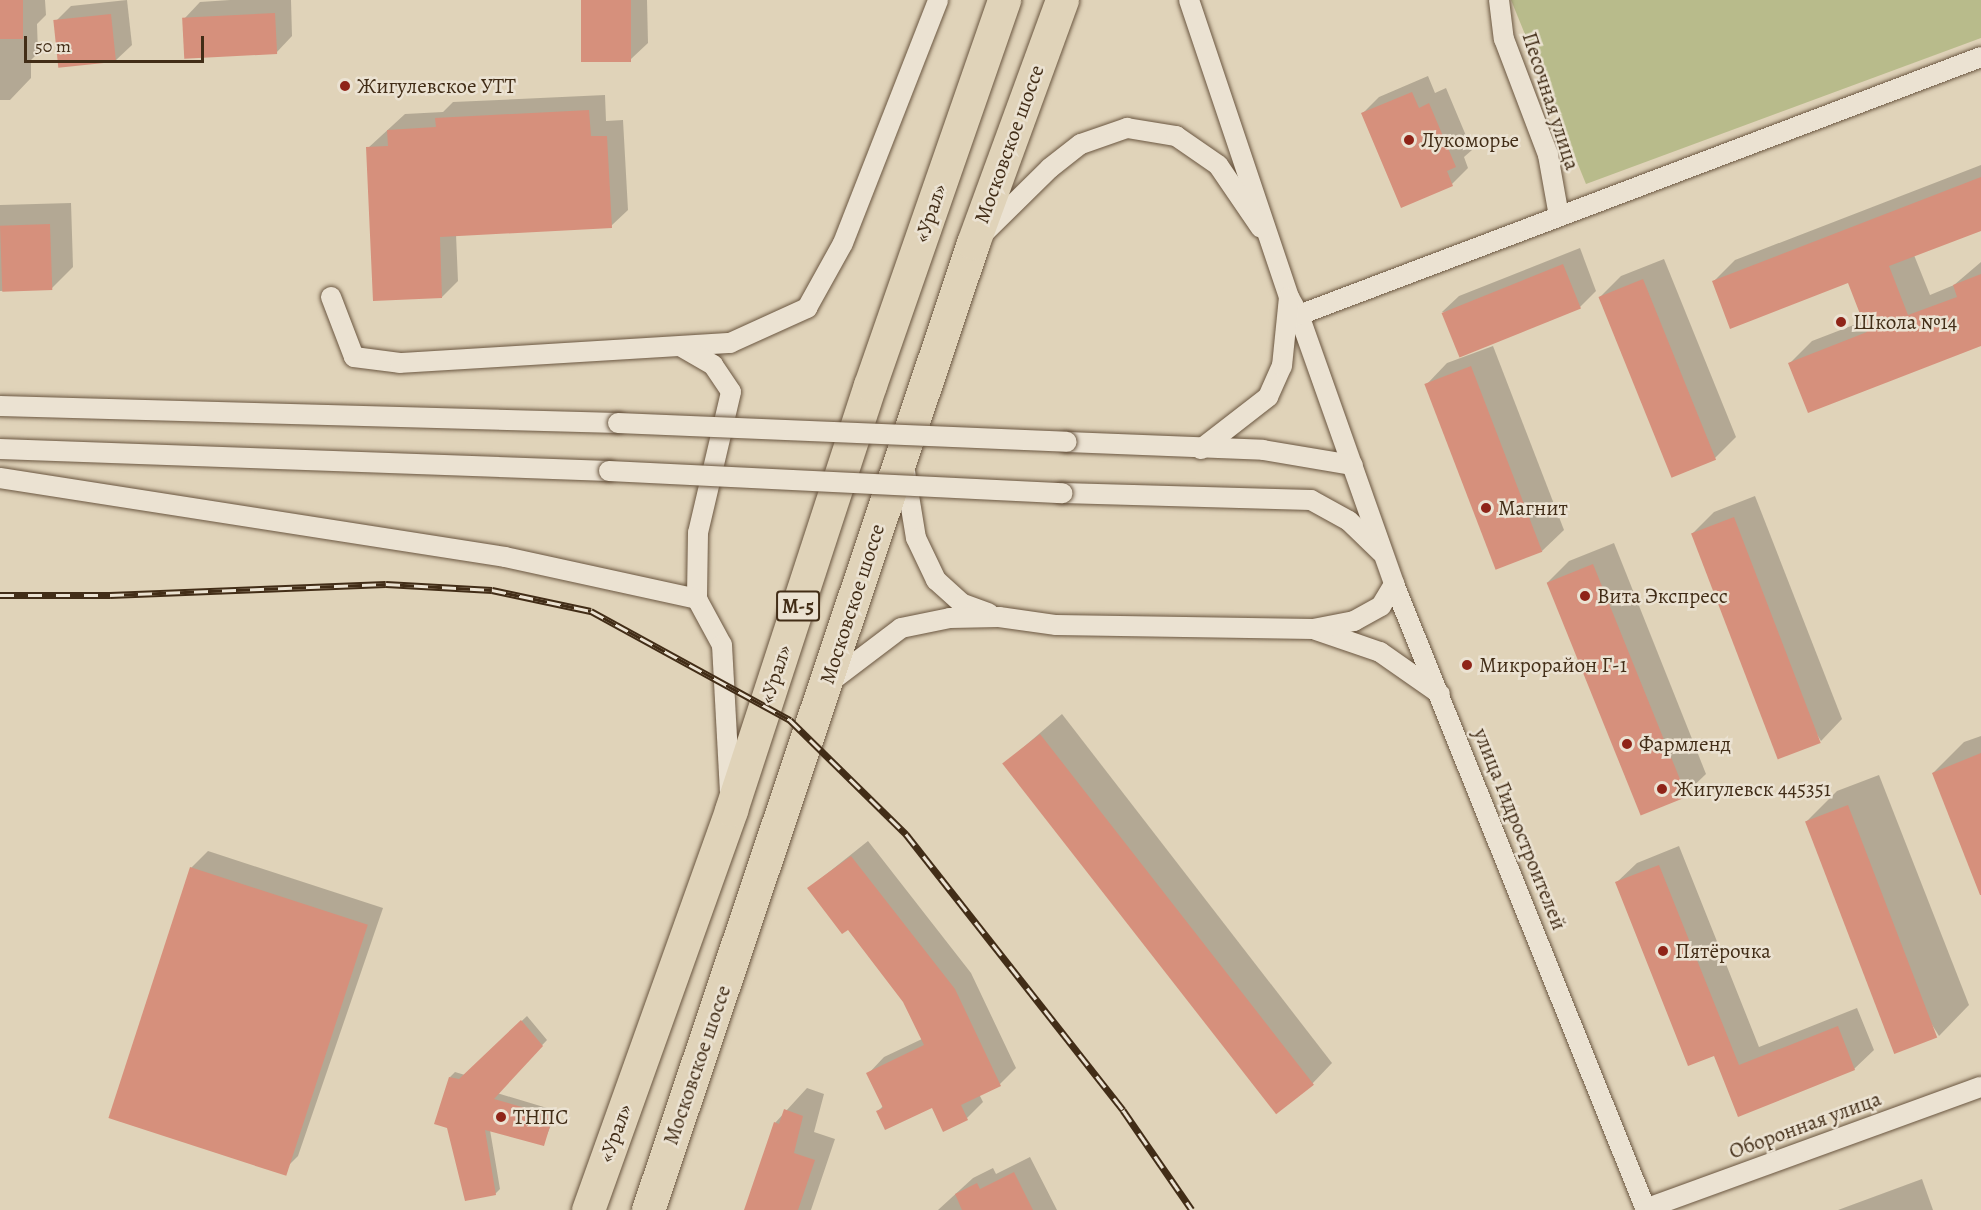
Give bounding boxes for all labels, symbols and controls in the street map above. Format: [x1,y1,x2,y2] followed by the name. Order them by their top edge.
[27,24,207,62] scale bar
[1517,29,1585,173] street label: Песочная улица
[35,34,71,58] text: 50 m
[969,61,1049,227] street label: Московское шоссе
[357,73,516,99] place label: Жигулевское УТТ
[338,79,352,93] marker: Жигулевское УТТ
[1421,127,1519,153] place label: Лукоморье
[1402,133,1416,147] marker: Лукоморье
[908,180,952,246] street label: «Урал»
[1853,309,1957,335] place label: Школа №14
[1834,315,1848,329] marker: Школа №14
[1498,495,1568,521] place label: Магнит
[1479,501,1493,515] marker: Магнит
[814,521,890,687] street label: Московское шоссе
[1597,583,1728,609] place label: Вита Экспресс
[776,589,820,623] road number: М-5
[1578,589,1592,603] marker: Вита Экспресс
[754,641,796,707] street label: «Урал»
[1479,652,1627,678] place label: Микрорайон Г-1
[1460,658,1474,672] marker: Микрорайон Г-1
[1468,725,1572,933] street label: улица Гидростроителей
[1639,731,1731,757] place label: Фармленд
[1620,737,1634,751] marker: Фармленд
[1674,776,1831,802] place label: Жигулевск 445351
[1655,782,1669,796] marker: Жигулевск 445351
[1675,938,1771,964] place label: Пятёрочка
[1656,944,1670,958] marker: Пятёрочка
[658,982,736,1148] street label: Московское шоссе
[1726,1086,1884,1164] street label: Оборонная улица
[593,1100,637,1166] street label: «Урал»
[513,1104,568,1130] place label: ТНПС
[494,1110,508,1124] marker: ТНПС

